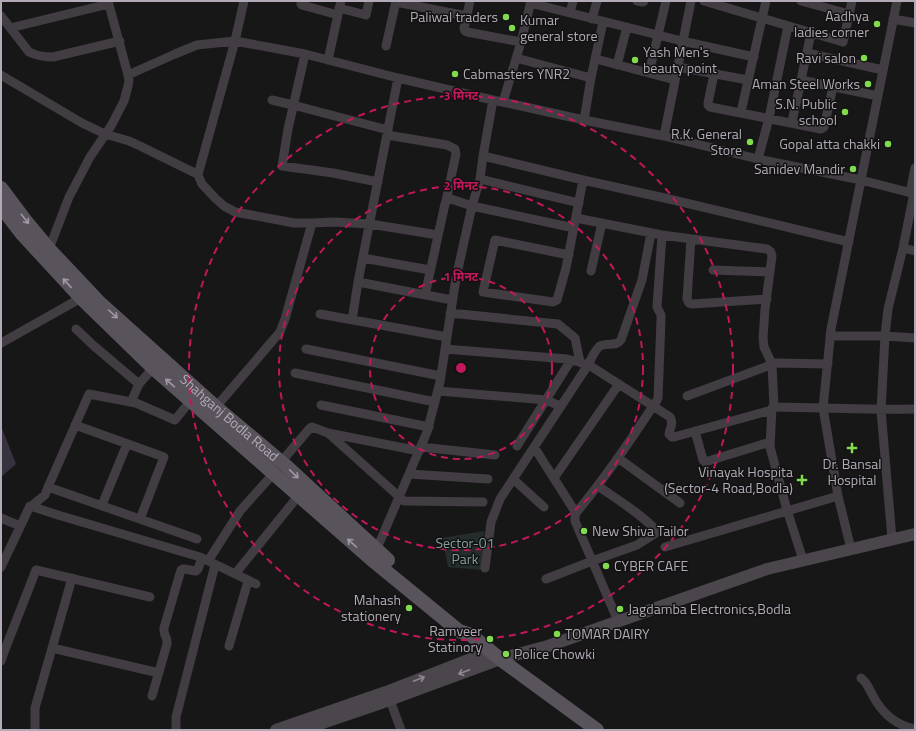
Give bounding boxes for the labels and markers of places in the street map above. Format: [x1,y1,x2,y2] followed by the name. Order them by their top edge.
[794,5,869,42] place label: Aadhya ladies corner
[410,6,498,27] place label: Paliwal traders
[520,9,598,46] place label: Kumar general store
[501,12,511,22] marker: Paliwal traders
[872,19,882,29] marker: Aadhya ladies corner
[507,23,517,33] marker: Kumar general store
[643,41,717,78] place label: Yash Men's beauty point
[796,47,856,68] place label: Ravi salon
[859,53,869,63] marker: Ravi salon
[630,55,640,65] marker: Yash Men's beauty point
[463,63,570,84] place label: Cabmasters YNR2
[450,69,460,79] marker: Cabmasters YNR2
[752,73,860,94] place label: Aman Steel Works
[863,79,873,89] marker: Aman Steel Works
[775,93,837,130] place label: S.N. Public school
[840,107,850,117] marker: S.N. Public school
[671,123,742,160] place label: R.K. General Store
[779,133,880,154] place label: Gopal atta chakki
[745,137,755,147] marker: R.K. General Store
[883,139,893,149] marker: Gopal atta chakki
[754,158,845,179] place label: Sanidev Mandir
[848,164,858,174] marker: Sanidev Mandir
[454,361,468,375] centre of rings
[846,442,858,454] marker: Dr. Bansal Hospital
[822,453,882,490] place label: Dr. Bansal Hospital
[664,461,793,498] place label: Vinayak Hospita (Sector-4 Road,Bodla)
[796,474,808,486] marker: Vinayak Hospita (Sector-4 Road,Bodla)
[592,520,689,541] place label: New Shiva Tailor
[579,526,589,536] marker: New Shiva Tailor
[614,555,689,576] place label: CYBER CAFE
[601,561,611,571] marker: CYBER CAFE
[341,589,401,626] place label: Mahash stationery
[628,598,791,619] place label: Jagdamba Electronics,Bodla
[404,603,414,613] marker: Mahash stationery
[615,604,625,614] marker: Jagdamba Electronics,Bodla
[428,620,482,657] place label: Ramveer Statinory
[565,623,650,644] place label: TOMAR DAIRY
[552,629,562,639] marker: TOMAR DAIRY
[485,634,495,644] marker: Ramveer Statinory
[514,643,595,664] place label: Police Chowki
[501,649,511,659] marker: Police Chowki

